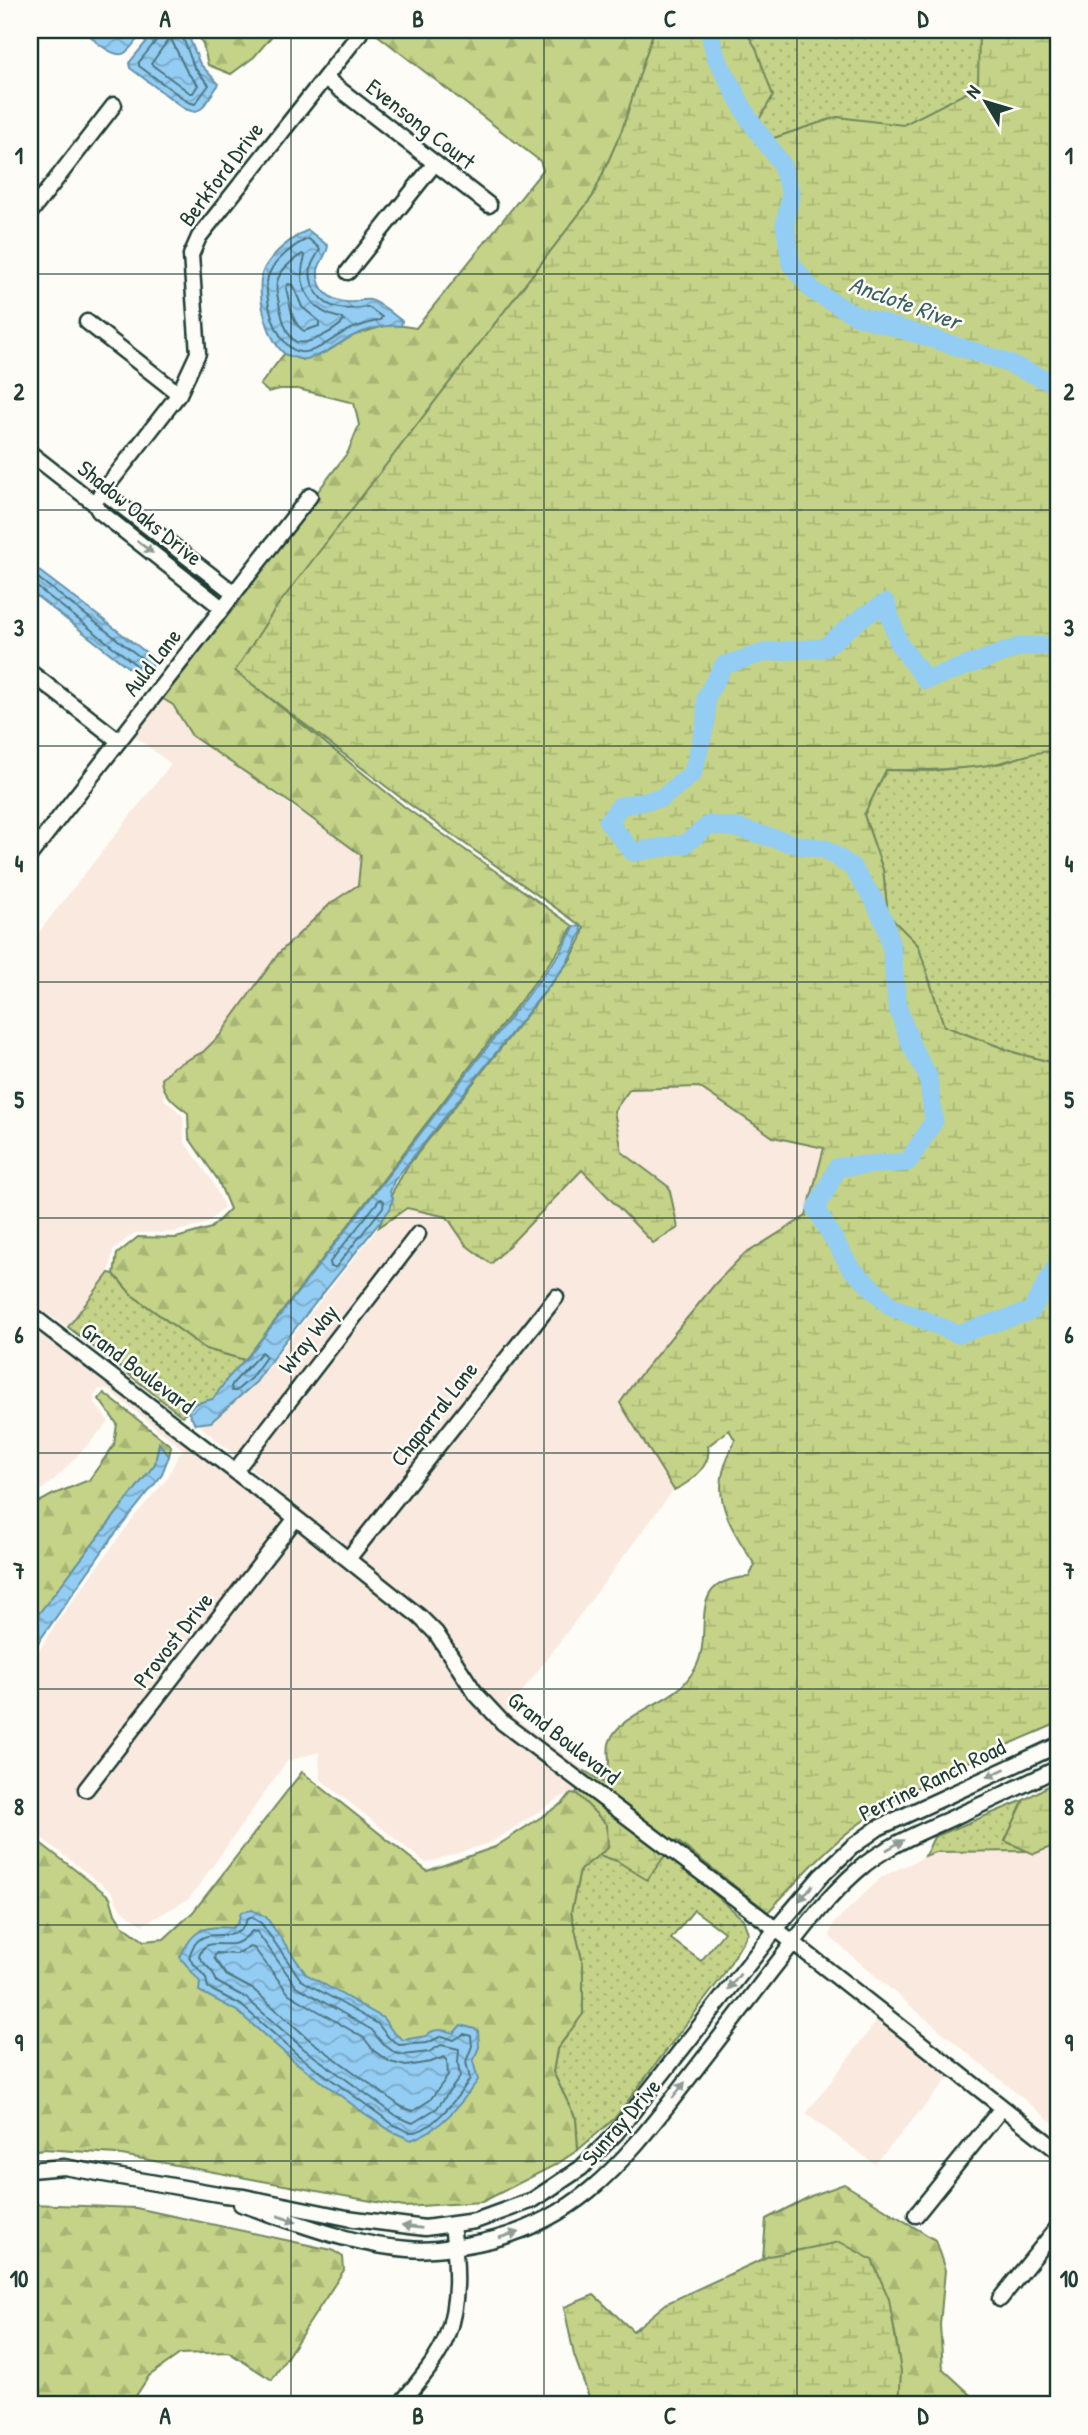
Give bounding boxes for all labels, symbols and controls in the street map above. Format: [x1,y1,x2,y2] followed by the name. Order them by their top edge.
[159,3,171,34] text: A
[412,3,424,34] text: B
[664,3,676,34] text: C
[918,3,930,34] text: D
[951,66,1021,136] north arrow
[360,71,483,177] street label: Evensong Court
[959,80,986,104] text: N
[171,115,270,232] street label: Berkford Drive
[15,140,23,171] text: 1
[1065,140,1073,171] text: 1
[845,267,968,338] water label: Anclote River
[14,376,25,407] text: 2
[1064,376,1075,407] text: 2
[71,453,209,573] street label: Shadow Oaks Drive
[136,540,154,554] one-way arrow
[14,612,24,643] text: 3
[1064,612,1074,643] text: 3
[115,621,188,702] street label: Auld Lane
[15,848,24,879] text: 4
[1065,848,1074,879] text: 4
[14,1084,24,1115] text: 5
[1064,1084,1074,1115] text: 5
[271,1297,345,1380] street label: Wray Way
[75,1315,202,1421] street label: Grand Boulevard
[14,1319,24,1350] text: 6
[1064,1319,1074,1350] text: 6
[383,1355,484,1473] street label: Chaparral Lane
[12,1555,25,1586] text: 7
[1062,1555,1075,1586] text: 7
[126,1586,220,1694] street label: Provost Drive
[502,1684,627,1791] street label: Grand Boulevard
[853,1731,1010,1828] street label: Perrine Ranch Road
[986,1767,1006,1779] one-way arrow
[14,1791,24,1822] text: 8
[1064,1791,1074,1822] text: 8
[886,1839,905,1851] one-way arrow
[798,1884,814,1902] one-way arrow
[727,1973,742,1991] one-way arrow
[15,2027,24,2058] text: 9
[1065,2027,1074,2058] text: 9
[574,2071,667,2172] street label: Sunray Drive
[672,2081,686,2099] one-way arrow
[277,2214,298,2225] one-way arrow
[401,2221,423,2232] one-way arrow
[499,2229,520,2239] one-way arrow
[10,2263,28,2294] text: 10
[1060,2263,1078,2294] text: 10
[159,2400,171,2431] text: A
[412,2400,424,2431] text: B
[664,2400,676,2431] text: C
[918,2400,930,2431] text: D

